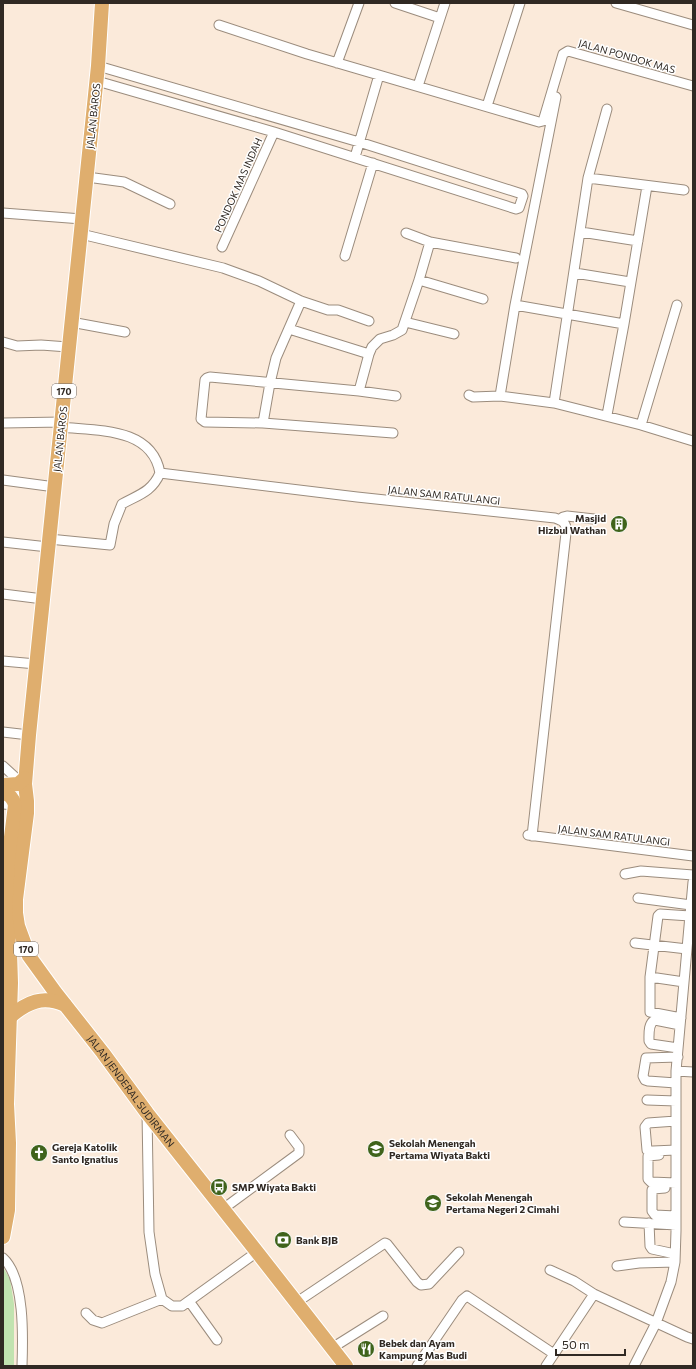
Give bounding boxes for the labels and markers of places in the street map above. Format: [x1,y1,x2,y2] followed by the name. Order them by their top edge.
[538,512,606,536] place label: Masjid Hizbul Wathan
[609,514,629,534] building icon: Masjid Hizbul Wathan
[389,1137,490,1161] place label: Sekolah Menengah Pertama Wiyata Bakti
[366,1139,386,1159] school or university icon: Sekolah Menengah Pertama Wiyata Bakti
[52,1141,119,1165] place label: Gereja Katolik Santo Ignatius
[29,1143,49,1163] church icon: Gereja Katolik Santo Ignatius
[209,1177,229,1197] bus stop icon: SMP Wiyata Bakti
[232,1181,316,1193] place label: SMP Wiyata Bakti
[446,1191,559,1215] place label: Sekolah Menengah Pertama Negeri 2 Cimahi
[423,1193,443,1213] school or university icon: Sekolah Menengah Pertama Negeri 2 Cimahi
[273,1230,293,1250] bank icon: Bank BJB
[296,1234,338,1246] place label: Bank BJB
[379,1337,467,1361] place label: Bebek dan Ayam Kampung Mas Budi
[356,1339,376,1359] restaurant icon: Bebek dan Ayam Kampung Mas Budi

